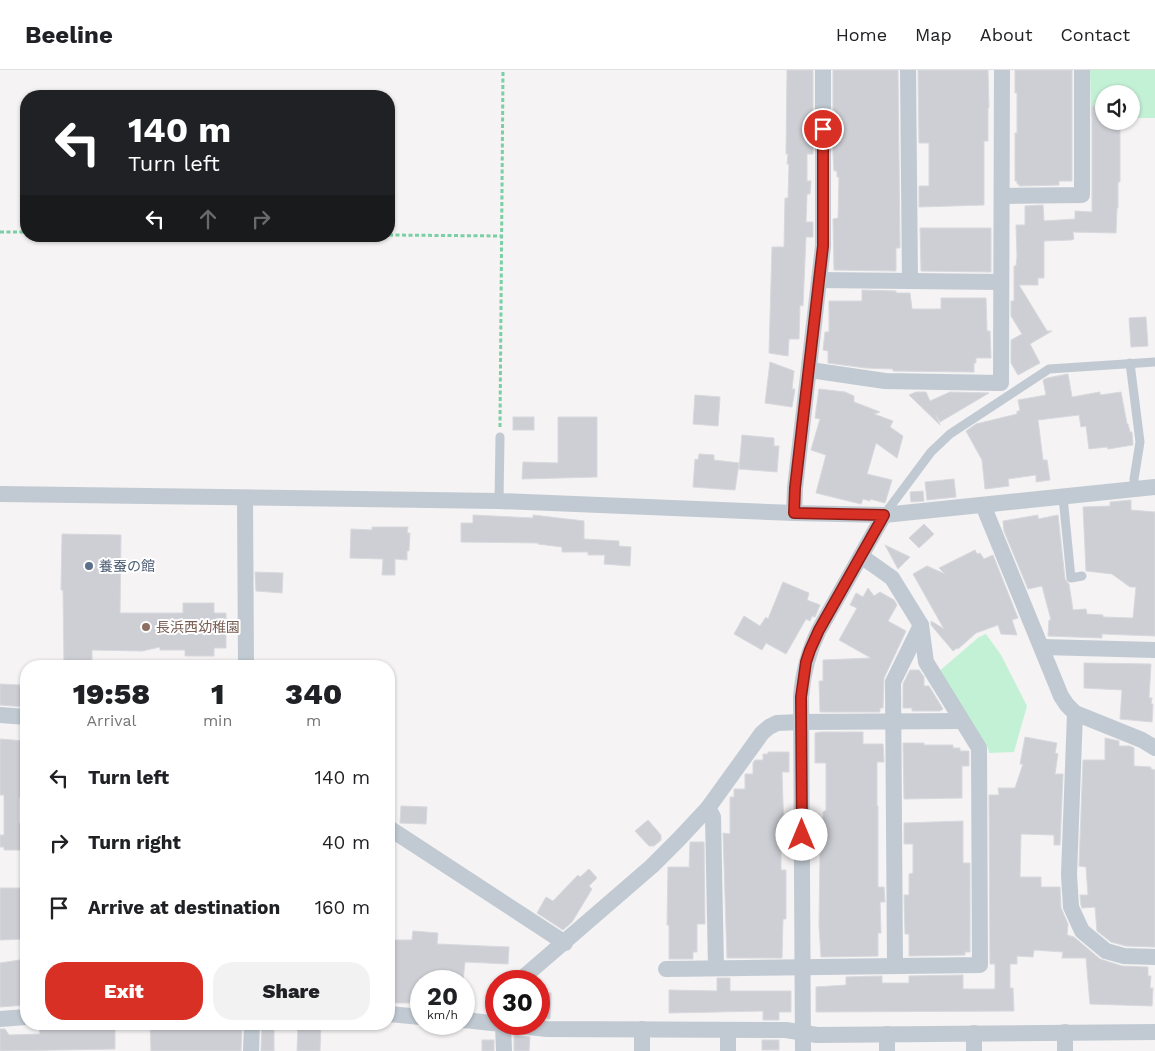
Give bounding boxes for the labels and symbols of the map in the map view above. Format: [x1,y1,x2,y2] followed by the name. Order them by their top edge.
[802,108,844,150] pin
[99,558,155,574] place label: 養蚕の館
[83,560,95,572] marker: 養蚕の館
[156,619,240,635] place label: 長浜西幼稚園
[140,621,152,633] marker: 長浜西幼稚園
[775,808,827,860] position arrow
[485,970,550,1035] speed limit sign: 30

